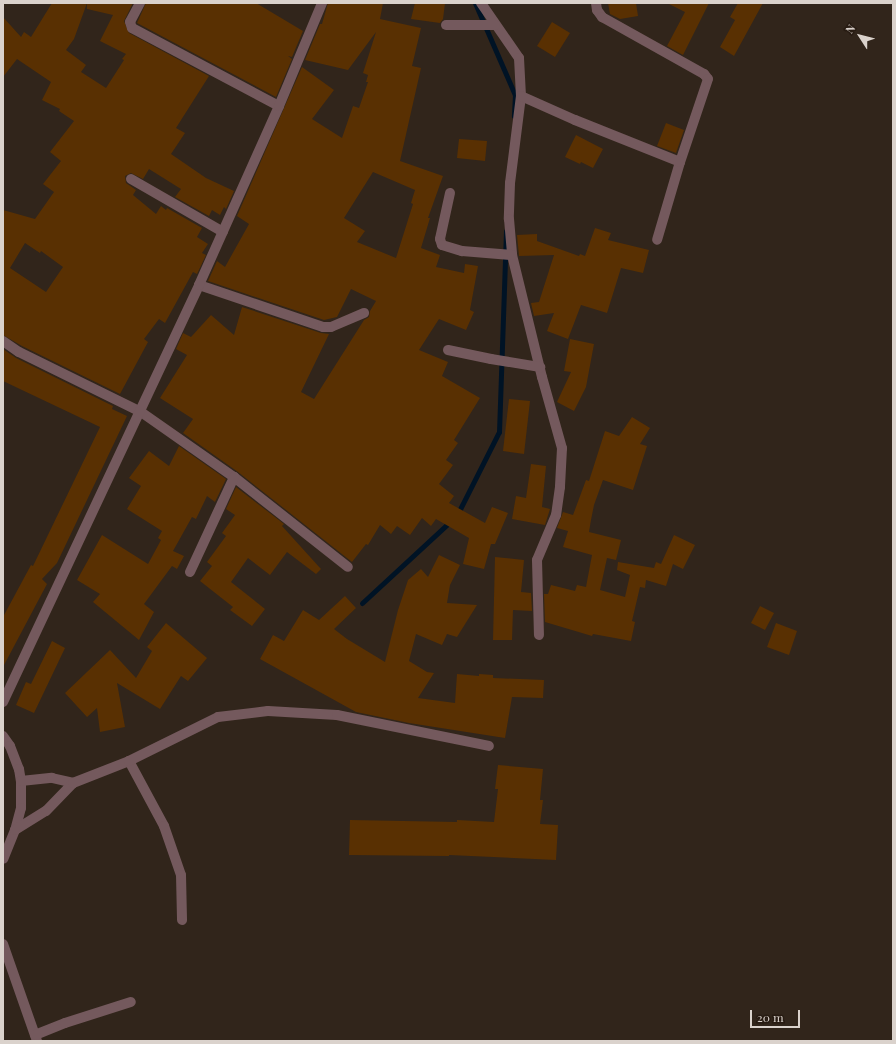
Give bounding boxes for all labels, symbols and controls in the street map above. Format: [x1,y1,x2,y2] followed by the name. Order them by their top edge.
[840,16,880,56] north arrow
[841,21,858,36] text: N
[752,1002,802,1028] scale bar
[757,1009,784,1025] text: 20 m

